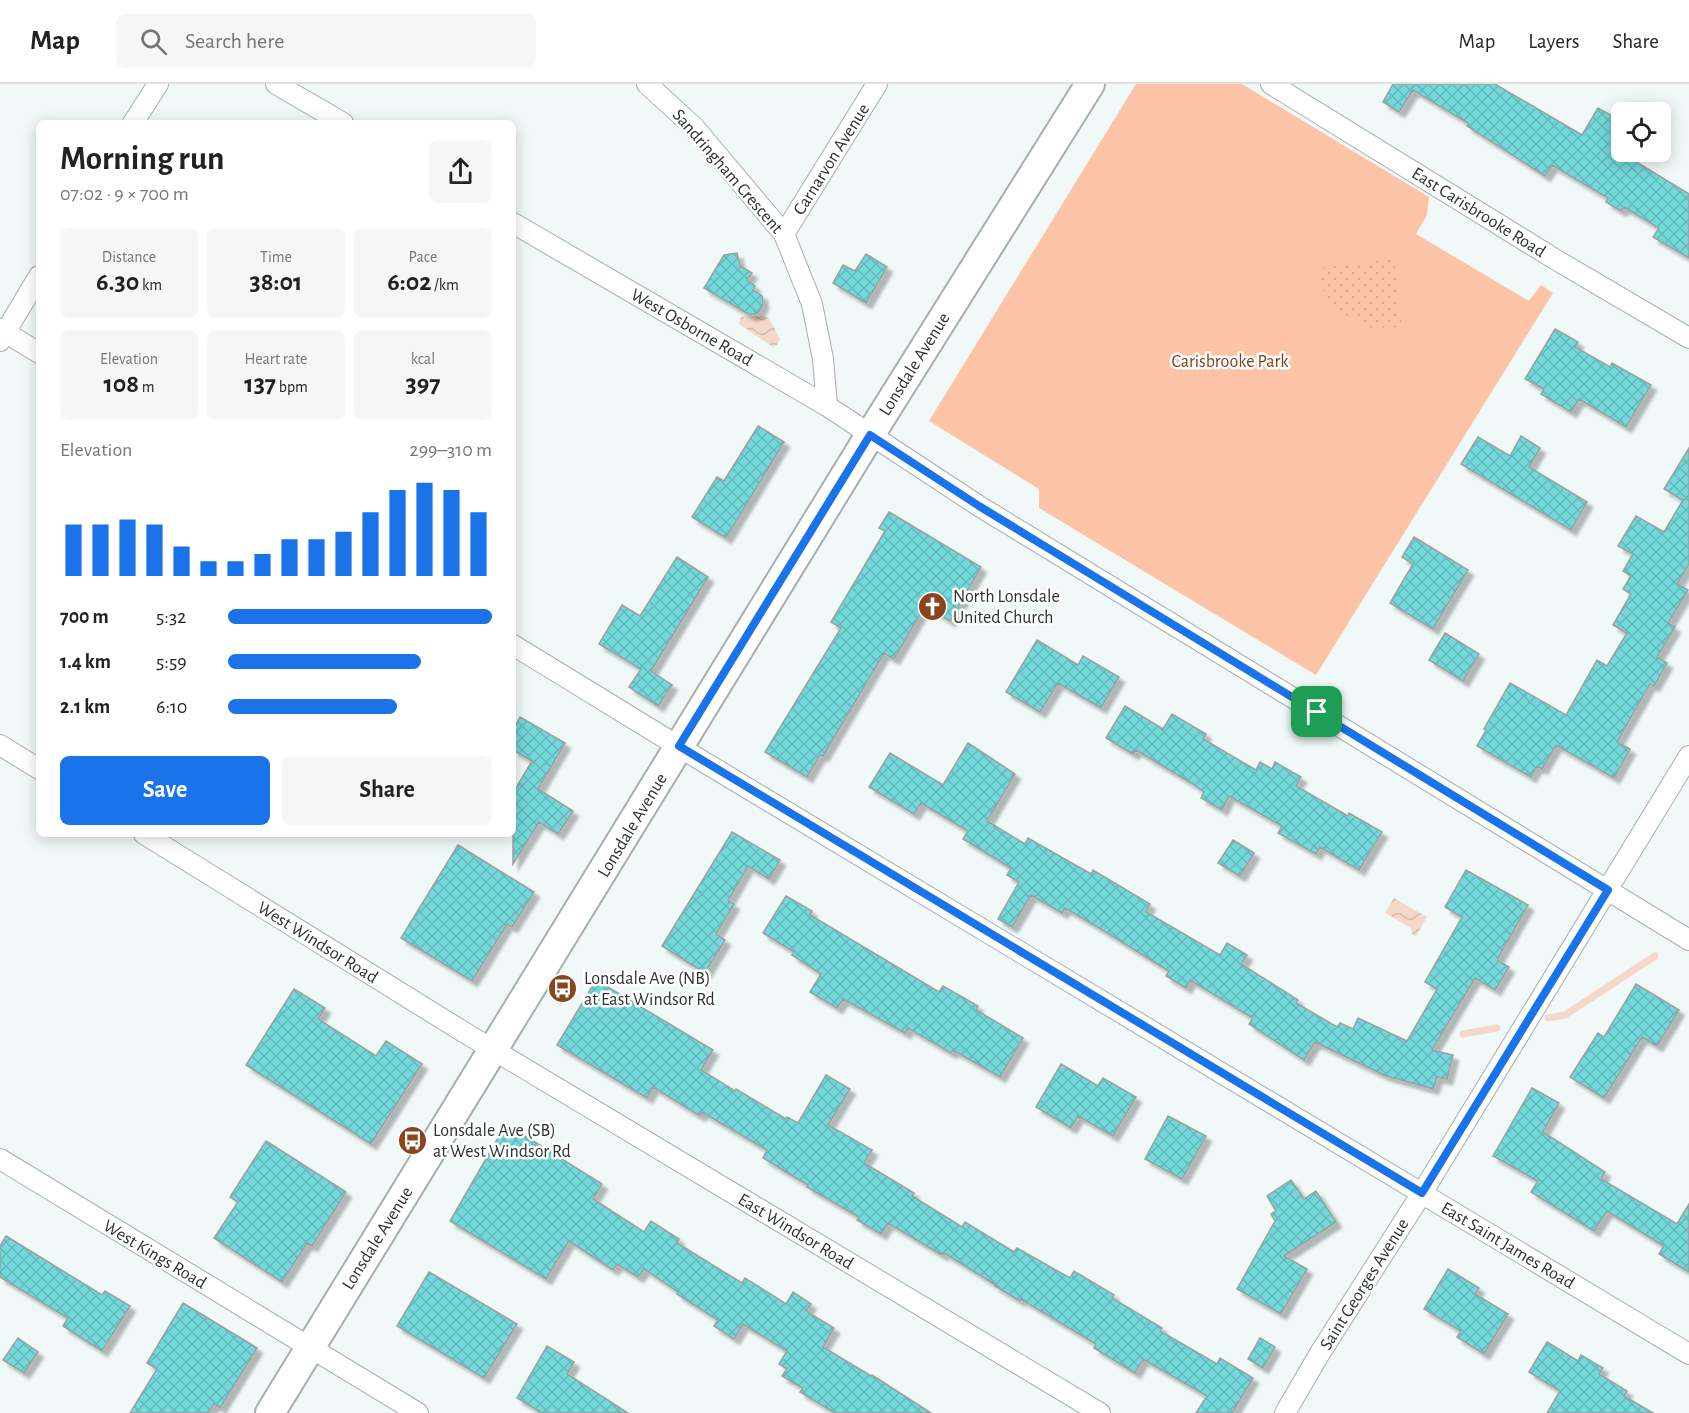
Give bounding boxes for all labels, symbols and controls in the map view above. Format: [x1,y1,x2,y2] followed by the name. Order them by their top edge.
[116,14,536,68] search box
[137,25,170,58] icon: search
[30,27,80,55] text: Map
[185,30,284,52] text: Search here
[1459,31,1495,52] text: Map
[1528,31,1579,52] text: Layers
[1612,31,1659,52] text: Share
[790,101,873,218] street label: Carnarvon Avenue
[1611,102,1671,162] map controls
[1611,102,1671,162] button: locate
[669,106,786,237] street label: Sandringham Crescent
[429,140,492,203] button: share
[60,143,224,176] text: Morning run
[1408,164,1548,261] street label: East Carisbrooke Road
[60,184,189,204] text: 07:02 · 9 × 700 m
[102,249,156,265] text: Distance
[260,249,292,265] text: Time
[409,249,437,265] text: Pace
[96,269,139,295] text: 6.30
[250,269,302,295] text: 38:01
[387,269,431,295] text: 6:02
[139,277,162,293] text: km
[431,277,459,293] text: /km
[628,286,755,370] street label: West Osborne Road
[876,310,954,419] street label: Lonsdale Avenue
[100,351,158,367] text: Elevation
[245,351,307,367] text: Heart rate
[411,351,435,367] text: kcal
[1171,353,1289,371] park label: Carisbrooke Park
[103,371,139,397] text: 108
[244,371,276,397] text: 137
[406,371,441,397] text: 397
[139,379,155,395] text: m
[276,379,308,395] text: bpm
[60,440,132,460] text: Elevation
[410,440,492,460] text: 299–310 m
[953,588,1060,627] place label: North Lonsdale United Church
[916,590,948,622] church icon: North Lonsdale United Church
[60,607,109,627] text: 700 m
[156,607,186,627] text: 5:32
[60,652,111,672] text: 1.4 km
[156,652,187,672] text: 5:59
[1291,686,1342,737] pin
[1300,695,1333,728] icon: arrive
[60,697,110,717] text: 2.1 km
[156,697,187,717] text: 6:10
[60,756,270,825] button: Save
[282,756,492,825] button: Share
[595,770,671,881] street label: Lonsdale Avenue
[254,899,381,987] street label: West Windsor Road
[584,970,715,1009] place label: Lonsdale Ave (NB) at East Windsor Rd
[547,972,579,1004] bus stop icon: Lonsdale Ave (NB) at East Windsor Rd
[433,1122,571,1161] place label: Lonsdale Ave (SB) at West Windsor Rd
[396,1124,428,1156] bus stop icon: Lonsdale Ave (SB) at West Windsor Rd
[339,1184,417,1293] street label: Lonsdale Avenue
[735,1190,856,1273] street label: East Windsor Road
[1438,1199,1577,1293] street label: East Saint James Road
[1317,1216,1413,1353] street label: Saint Georges Avenue
[100,1217,209,1293] street label: West Kings Road

